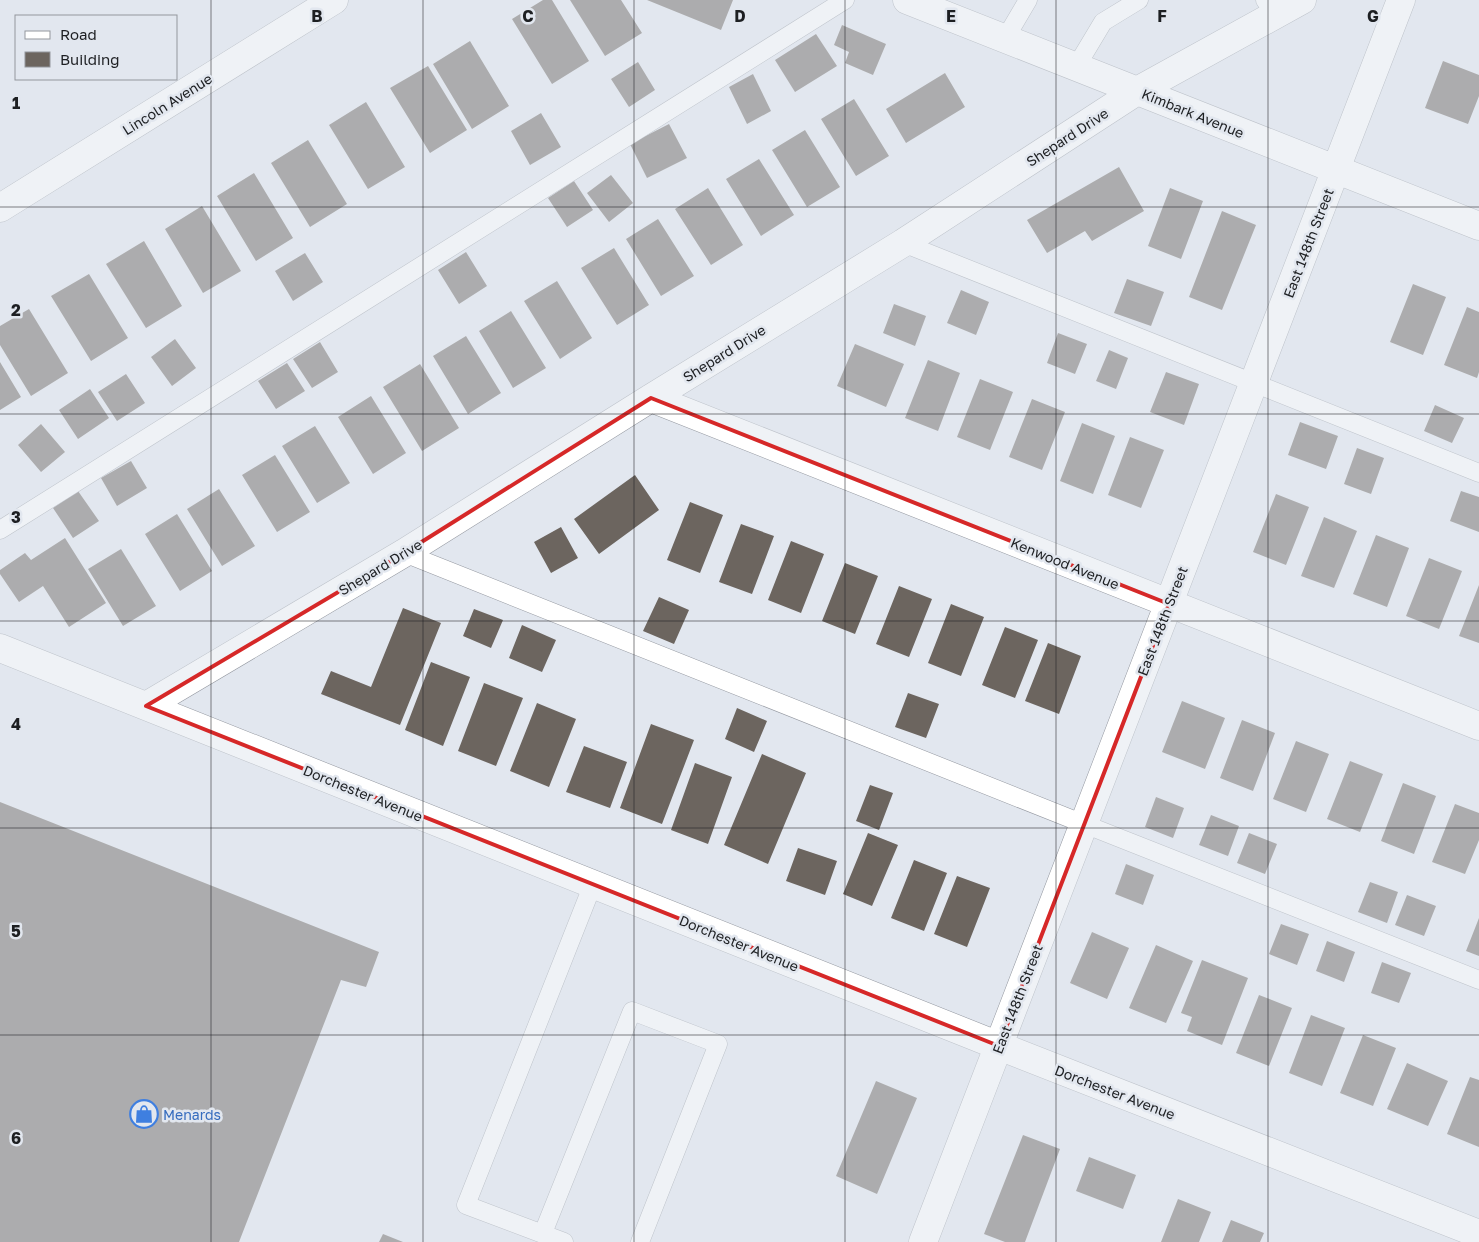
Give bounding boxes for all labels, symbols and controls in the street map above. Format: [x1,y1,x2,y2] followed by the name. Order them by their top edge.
[311,6,323,26] text: B
[522,6,534,26] text: C
[734,6,746,26] text: D
[946,6,956,26] text: E
[1157,6,1167,26] text: F
[1367,6,1379,26] text: G
[15,15,178,80] legend
[60,25,97,43] text: Road
[60,50,120,68] text: Building
[119,70,215,138] street label: Lincoln Avenue
[1139,85,1247,141] street label: Kimbark Avenue
[12,93,20,113] text: 1
[1023,104,1111,170] street label: Shepard Drive
[1279,186,1337,300] street label: East 148th Street
[11,300,21,320] text: 2
[679,321,769,385] street label: Shepard Drive
[11,507,21,527] text: 3
[1008,533,1122,593] street label: Kenwood Avenue
[335,535,425,599] street label: Shepard Drive
[1133,564,1191,678] street label: East 148th Street
[11,714,21,734] text: 4
[301,761,425,825] street label: Dorchester Avenue
[677,911,801,975] street label: Dorchester Avenue
[11,921,21,941] text: 5
[988,942,1046,1056] street label: East 148th Street
[1052,1061,1178,1123] street label: Dorchester Avenue
[129,1099,159,1129] shop icon: Menards
[163,1106,221,1123] place label: Menards
[11,1128,21,1148] text: 6

